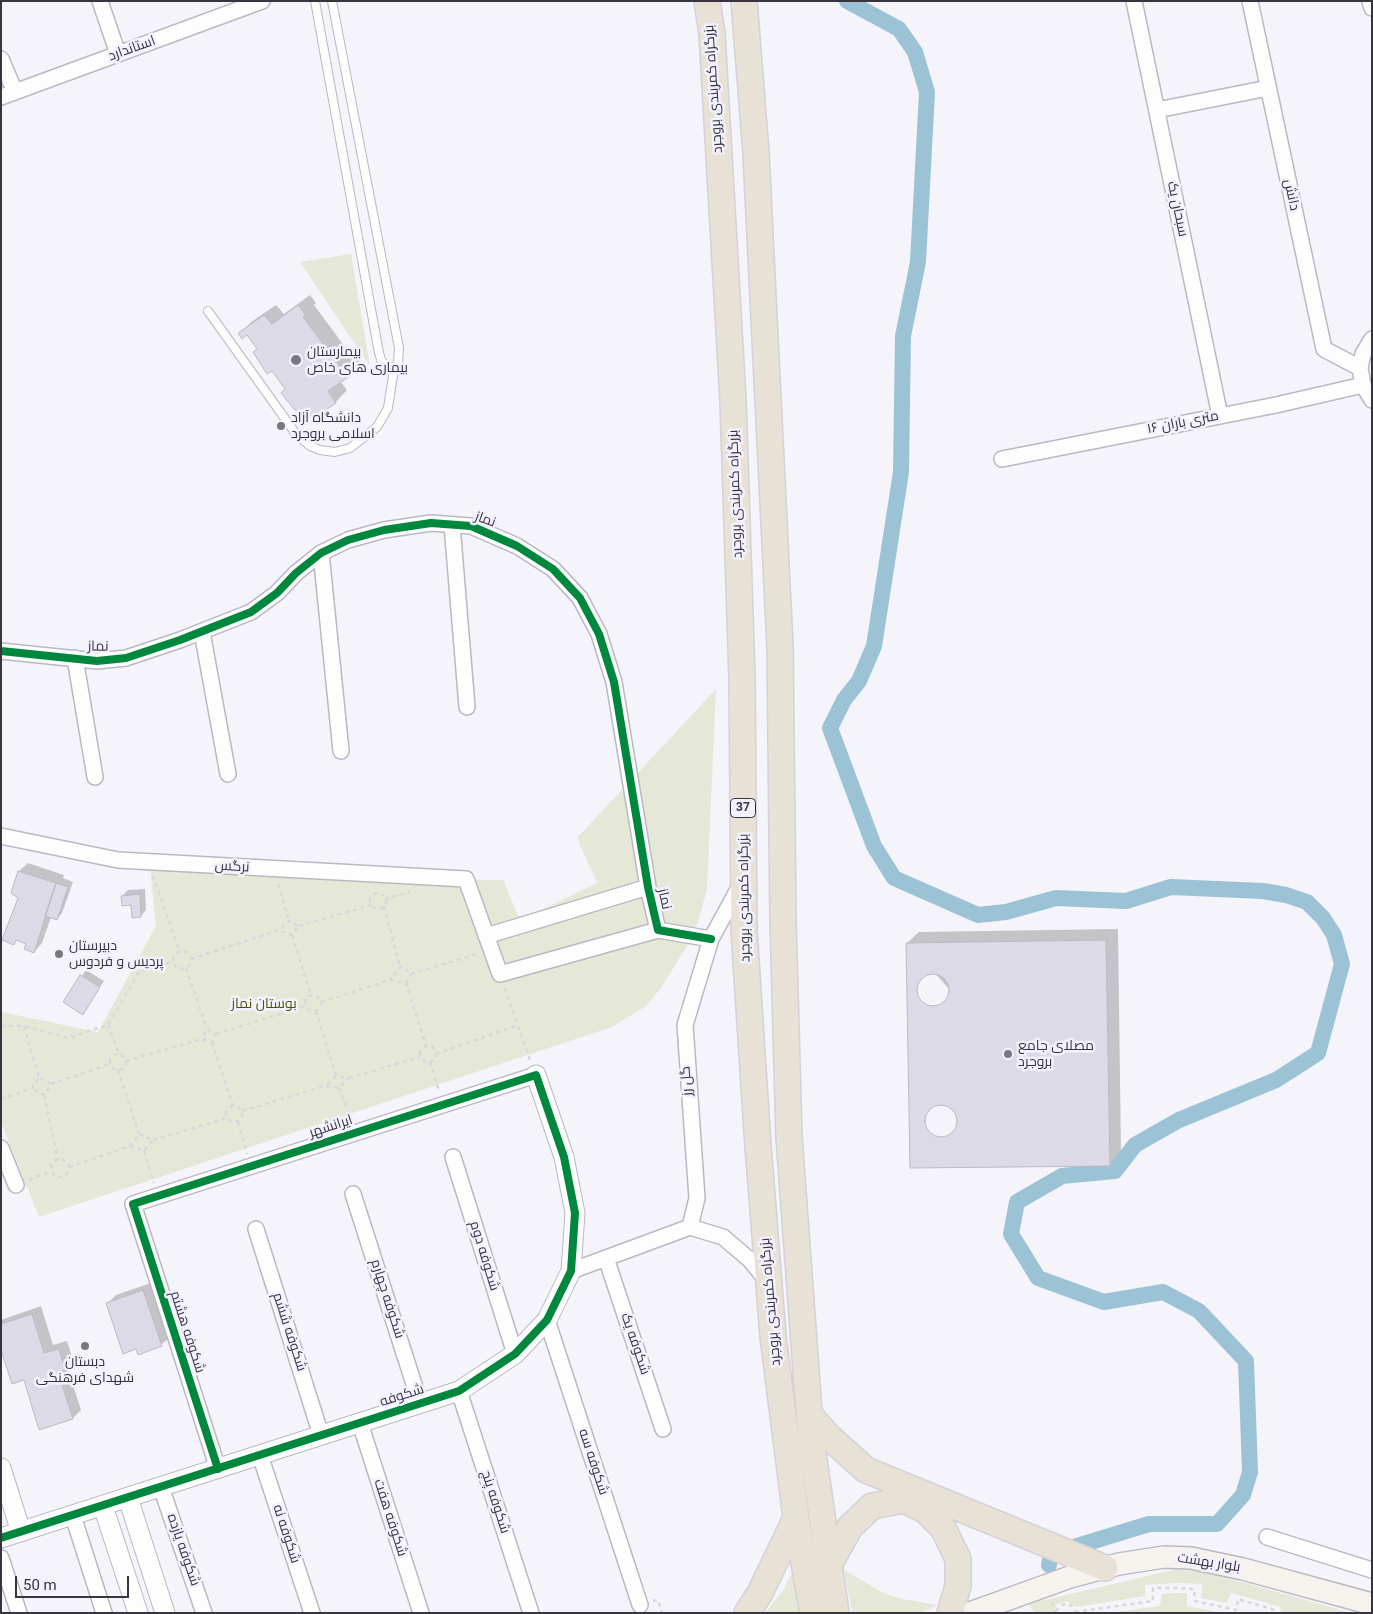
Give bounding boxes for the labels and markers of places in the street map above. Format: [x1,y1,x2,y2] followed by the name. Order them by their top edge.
[307,344,408,377] place label: بیمارستان بیماری های خاص
[289,353,303,367] marker: بیمارستان بیماری های خاص
[291,410,375,442] place label: دانشگاه آزاد اسلامی بروجرد
[275,420,287,432] marker: دانشگاه آزاد اسلامی بروجرد
[69,938,164,970] place label: دبیرستان پردیس و فردوس
[53,948,65,960] marker: دبیرستان پردیس و فردوس
[1018,1038,1094,1070] place label: مصلای جامع بروجرد
[1002,1048,1014,1060] marker: مصلای جامع بروجرد
[79,1340,91,1352] marker: دبستان شهدای فرهنگی
[36,1354,134,1386] place label: دبستان شهدای فرهنگی

